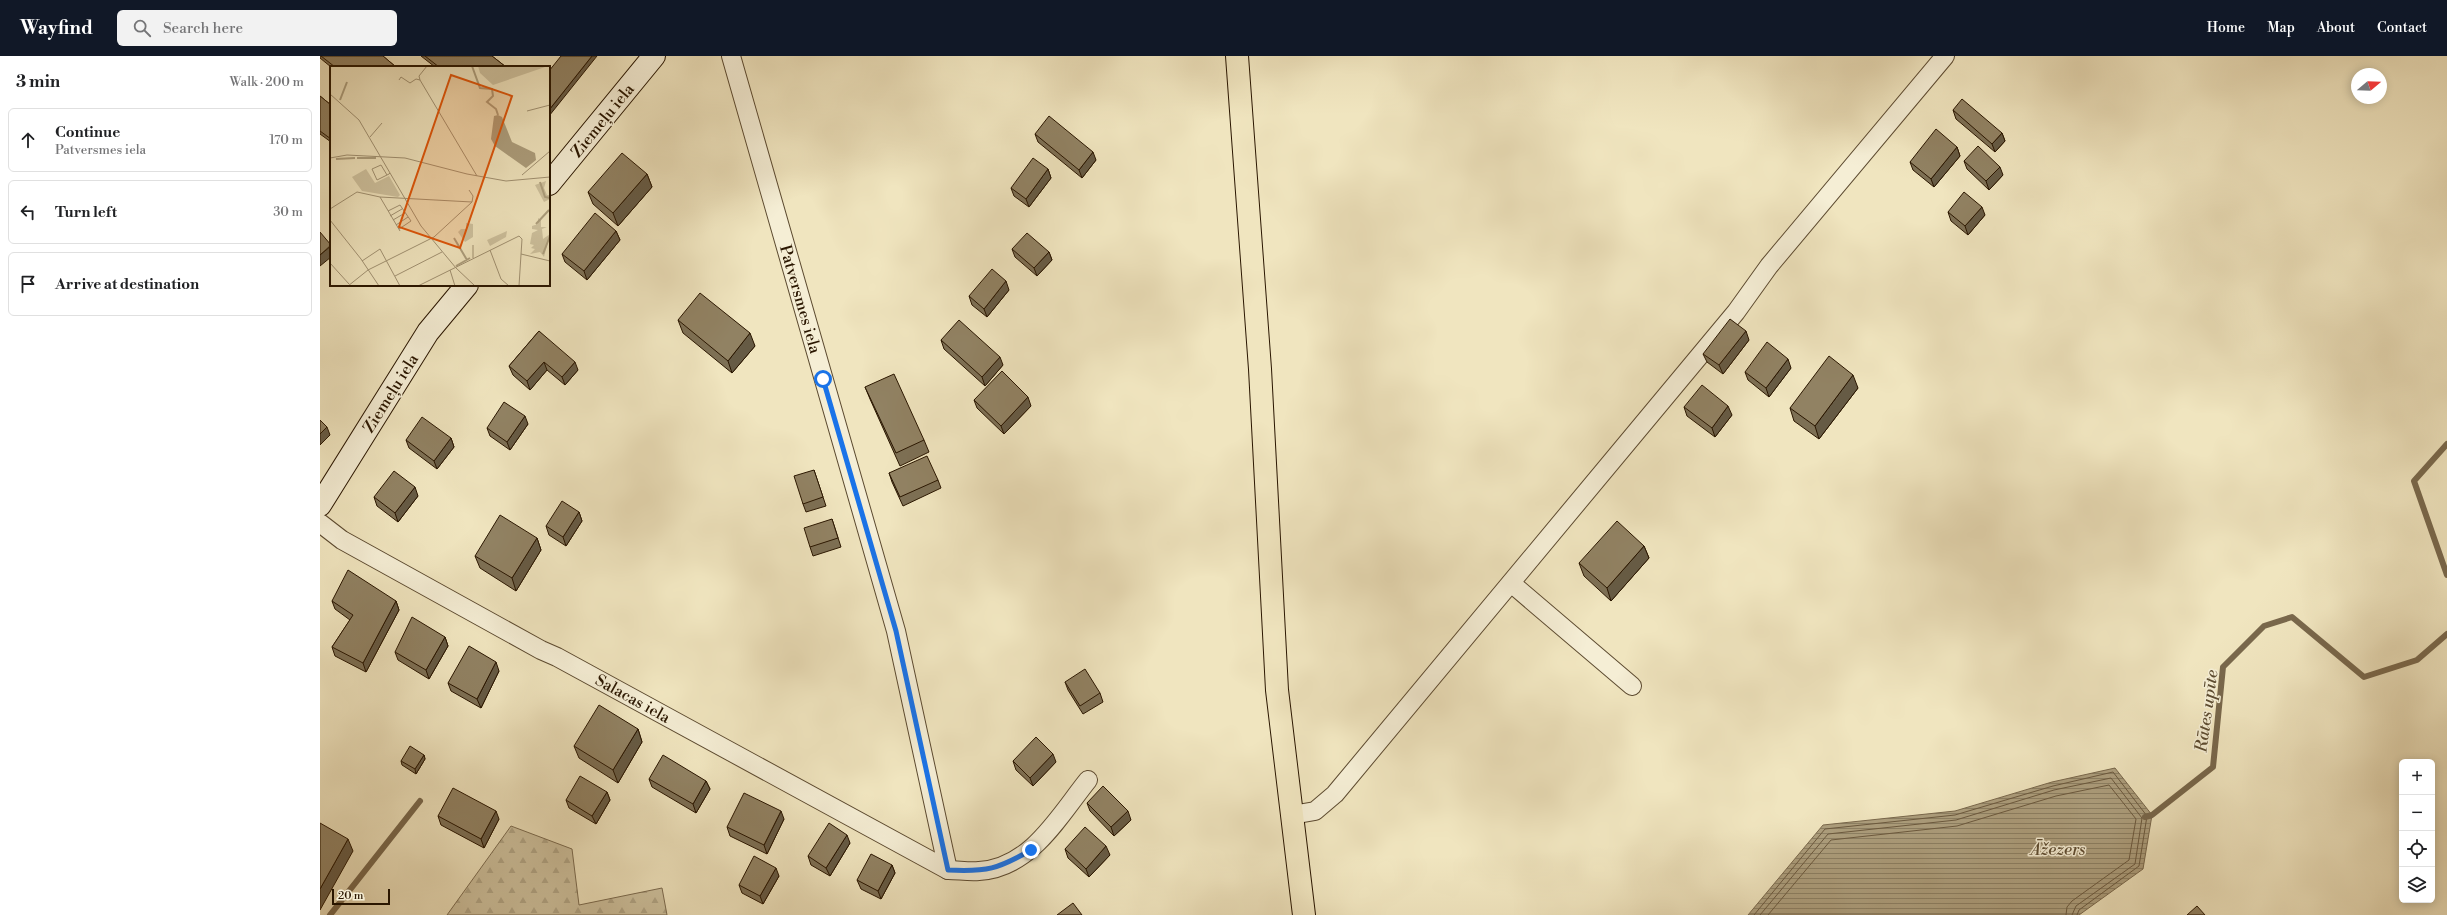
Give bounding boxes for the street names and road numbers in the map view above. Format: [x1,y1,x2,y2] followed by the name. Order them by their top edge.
[567,79,639,162] street label: Ziemeļu iela
[775,243,825,357] street label: Patversmes iela
[359,350,423,437] street label: Ziemeļu iela
[591,670,674,728] street label: Salacas iela

